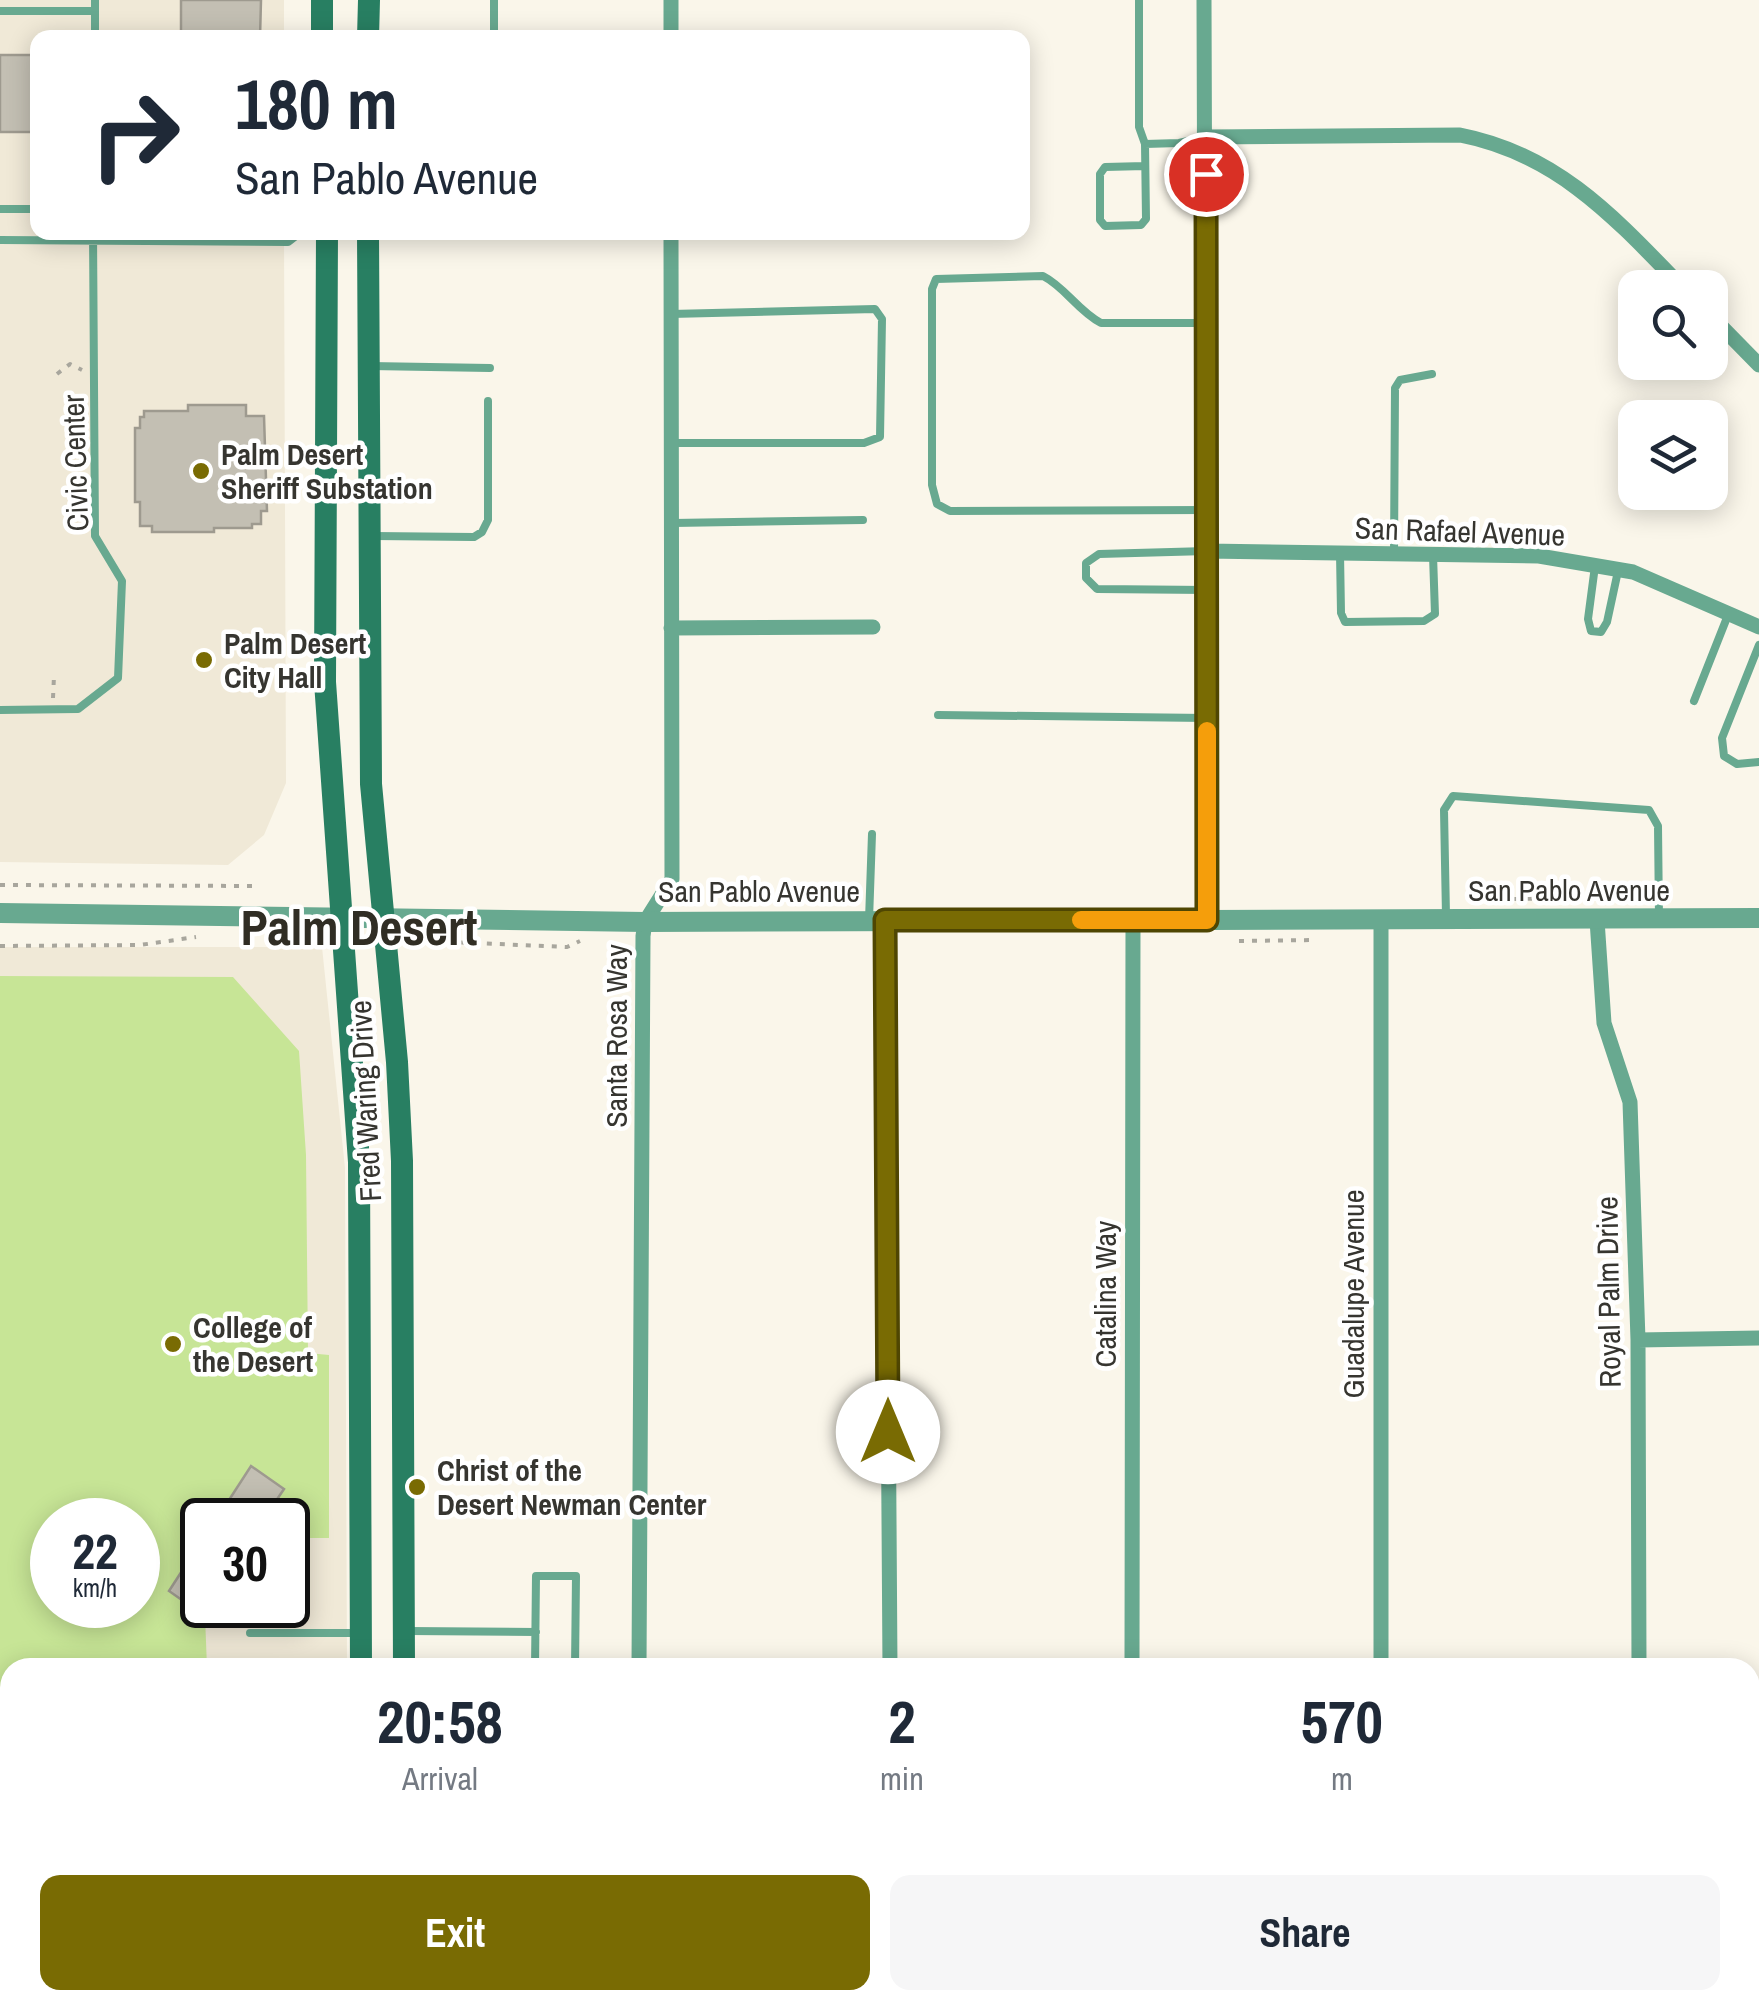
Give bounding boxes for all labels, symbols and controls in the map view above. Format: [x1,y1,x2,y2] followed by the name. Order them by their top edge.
[235,57,398,151] text: 180 m
[70,70,200,200] icon: right
[1164,132,1249,217] pin
[235,147,538,208] text: San Pablo Avenue
[1179,147,1234,202] icon: arrive
[1618,270,1728,510] map controls
[1618,270,1728,380] button: search
[53,393,97,532] street label: Civic Center
[1618,400,1728,510] button: layers
[221,434,433,508] place label: Palm Desert Sheriff Substation
[190,460,212,482] marker: Palm Desert Sheriff Substation
[1354,507,1566,555] street label: San Rafael Avenue
[224,623,366,697] place label: Palm Desert City Hall
[193,649,215,671] marker: Palm Desert City Hall
[1468,870,1670,910] street label: San Pablo Avenue
[658,871,860,911] street label: San Pablo Avenue
[241,893,478,961] district label: Palm Desert
[596,943,636,1128] street label: Santa Rosa Way
[340,999,390,1203] street label: Fred Waring Drive
[1333,1190,1373,1398] street label: Guadalupe Avenue
[1586,1196,1630,1388] street label: Royal Palm Drive
[1085,1220,1125,1367] street label: Catalina Way
[193,1307,313,1381] place label: College of the Desert
[162,1333,184,1355] marker: College of the Desert
[836,1380,940,1484] position arrow
[437,1450,707,1524] place label: Christ of the Desert Newman Center
[406,1476,428,1498] marker: Christ of the Desert Newman Center
[180,1498,310,1628] speed limit sign: 30
[72,1517,118,1585] text: 22
[73,1571,117,1605] text: km/h
[377,1681,503,1762] text: 20:58
[888,1681,916,1762] text: 2
[1301,1681,1383,1762] text: 570
[402,1757,478,1800] text: Arrival
[880,1757,924,1800] text: min
[1331,1757,1353,1800] text: m
[40,1875,870,1990] button: Exit
[890,1875,1720,1990] button: Share

